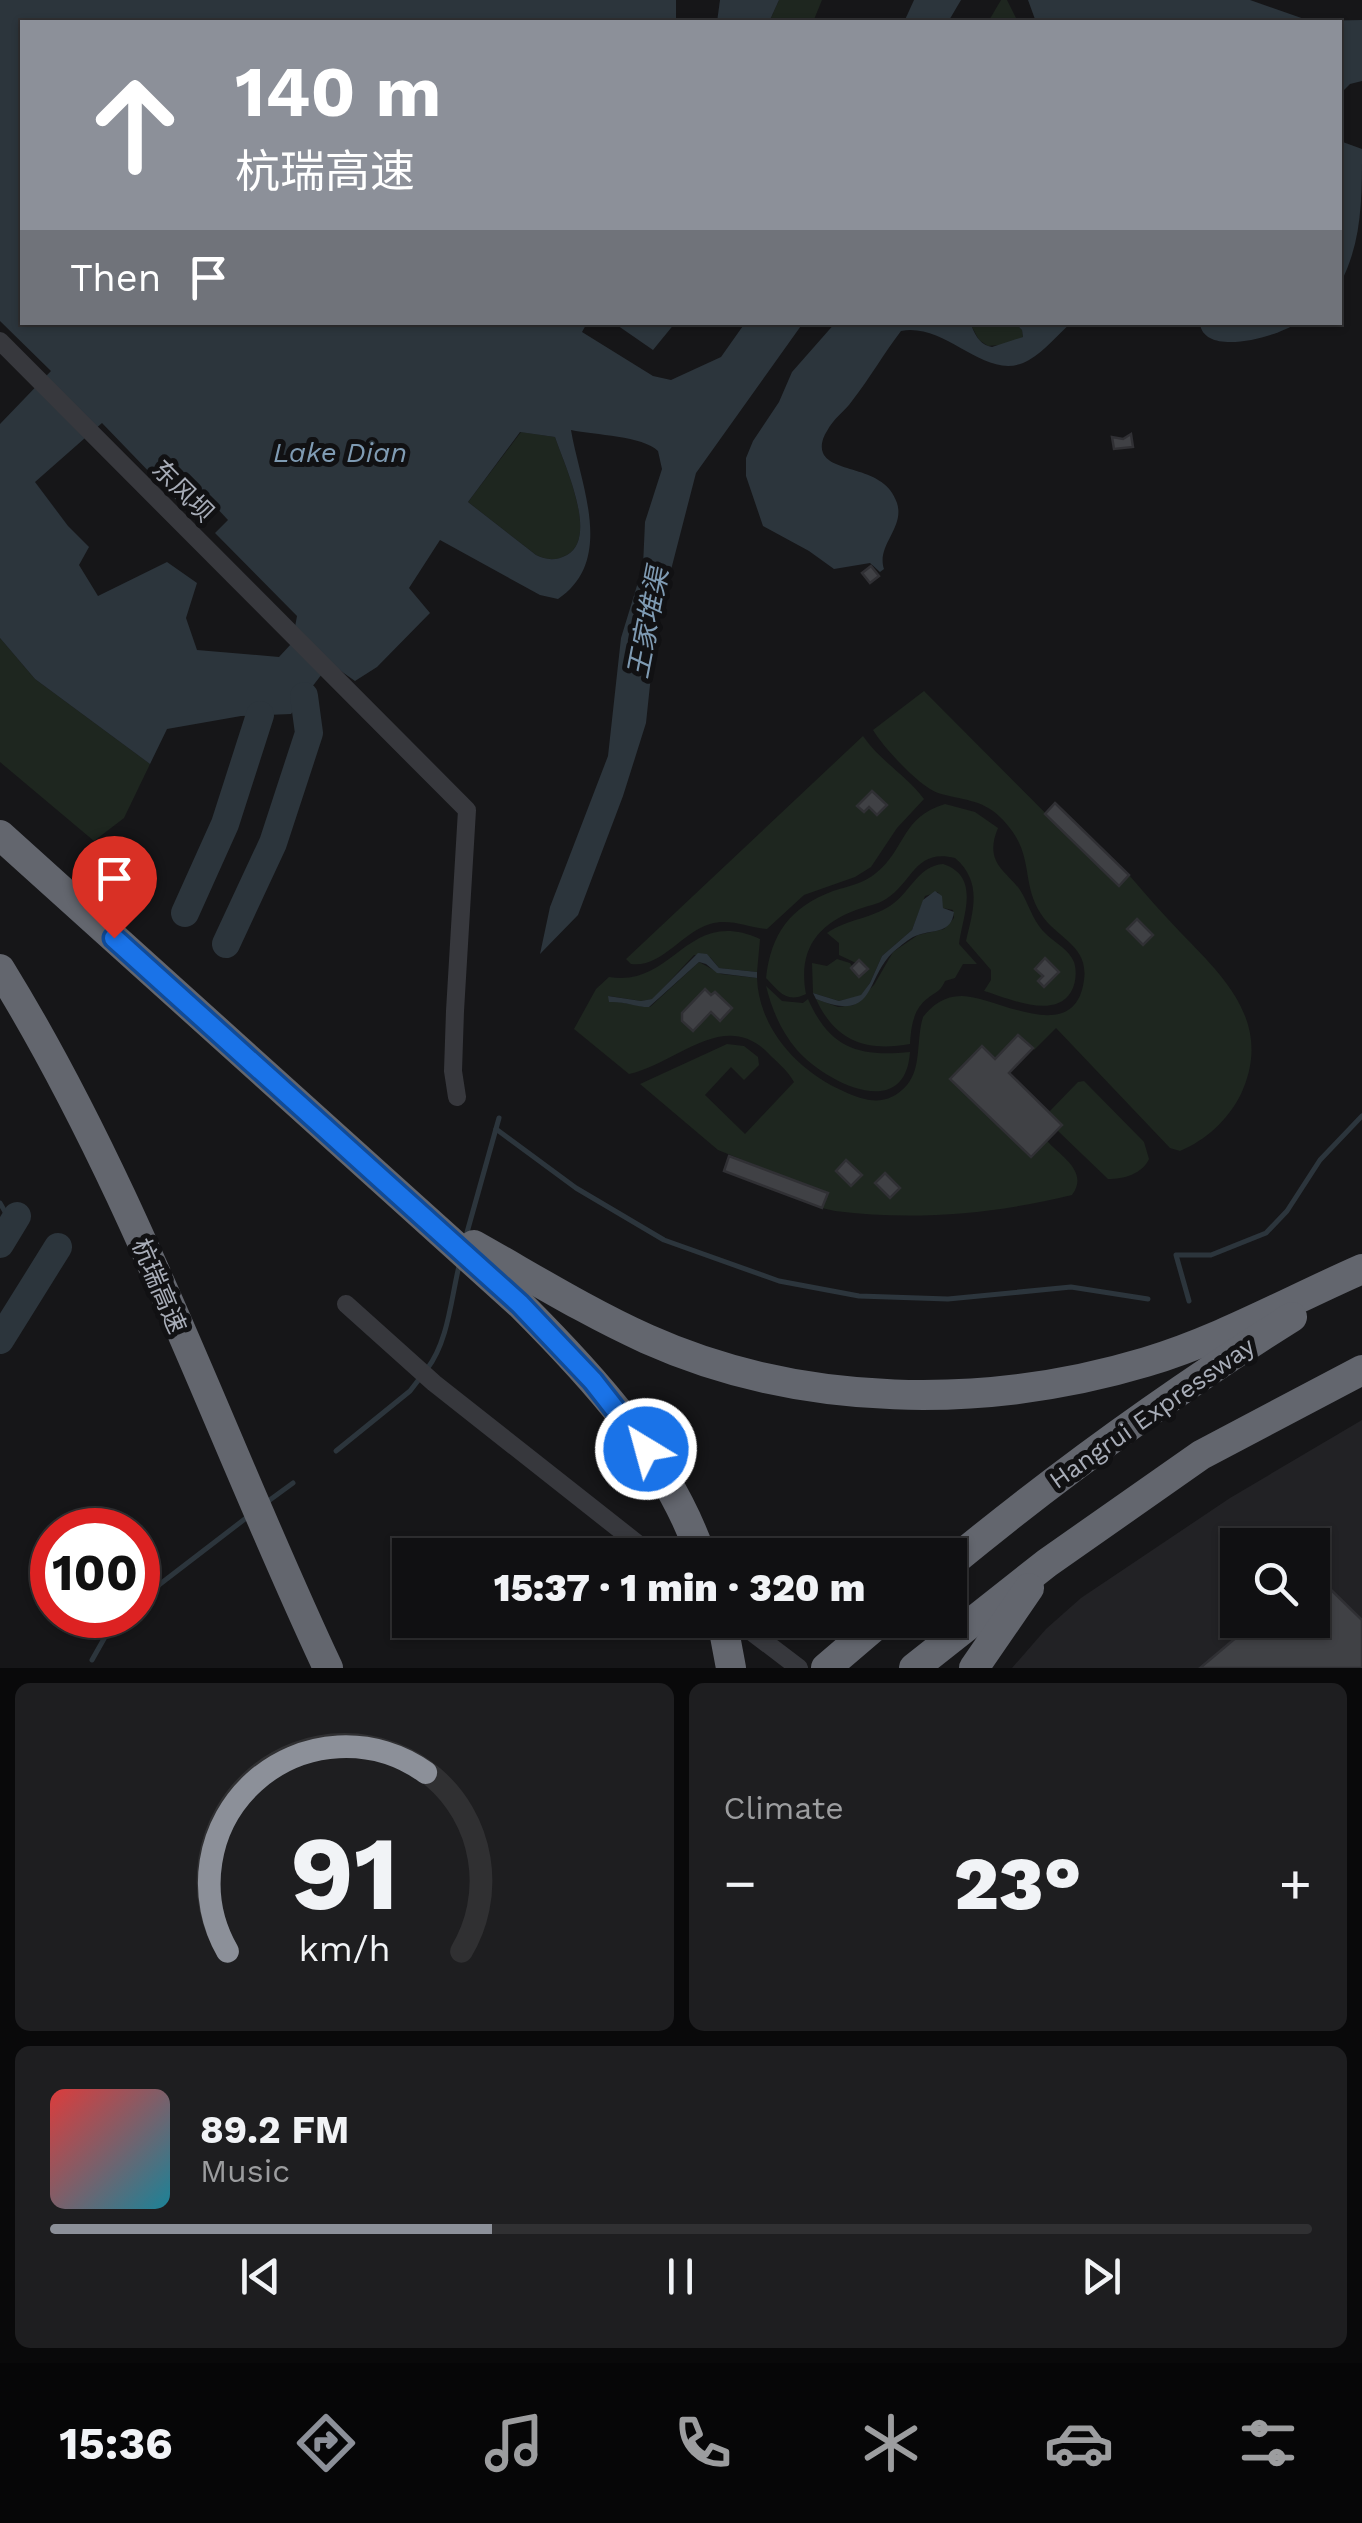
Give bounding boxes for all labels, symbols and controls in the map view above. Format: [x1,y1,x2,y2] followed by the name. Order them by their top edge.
[235,51,441,133] text: 140 m
[70,60,200,190] icon: ahead
[235,145,415,198] text: 杭瑞高速
[181,250,236,305] icon: arrive
[70,256,161,300] text: Then
[273,436,407,469] water label: Lake Dian
[146,454,220,528] street label: 东风坝
[621,561,676,681] water label: 王家堆渠
[72,836,157,939] pin
[87,851,142,906] icon: arrive
[126,1234,192,1338] street label: 杭瑞高速
[1044,1331,1260,1495] street label: Hangrui Expressway
[594,1397,698,1501] position arrow
[30,1508,160,1638] speed limit sign: 100
[1220,1528,1330,1638] map controls
[1220,1528,1330,1638] button: search
[494,1566,865,1610] text: 15:37 · 1 min · 320 m
[724,1789,844,1827] text: Climate
[290,1812,399,1934] text: 91
[954,1839,1082,1927] text: 23°
[724,1851,757,1915] text: −
[1279,1851,1312,1915] text: +
[298,1928,390,1970] text: km/h
[200,2108,349,2152] text: 89.2 FM
[200,2152,290,2190] text: Music
[233,2249,288,2304] icon: previous
[653,2249,708,2304] icon: pause
[1074,2249,1129,2304] icon: next
[291,2408,361,2478] icon: directions
[479,2408,549,2478] icon: music
[668,2408,738,2478] icon: phone
[856,2408,926,2478] icon: climate
[1044,2408,1114,2478] icon: car
[1233,2408,1303,2478] icon: filters
[59,2417,173,2470] text: 15:36

